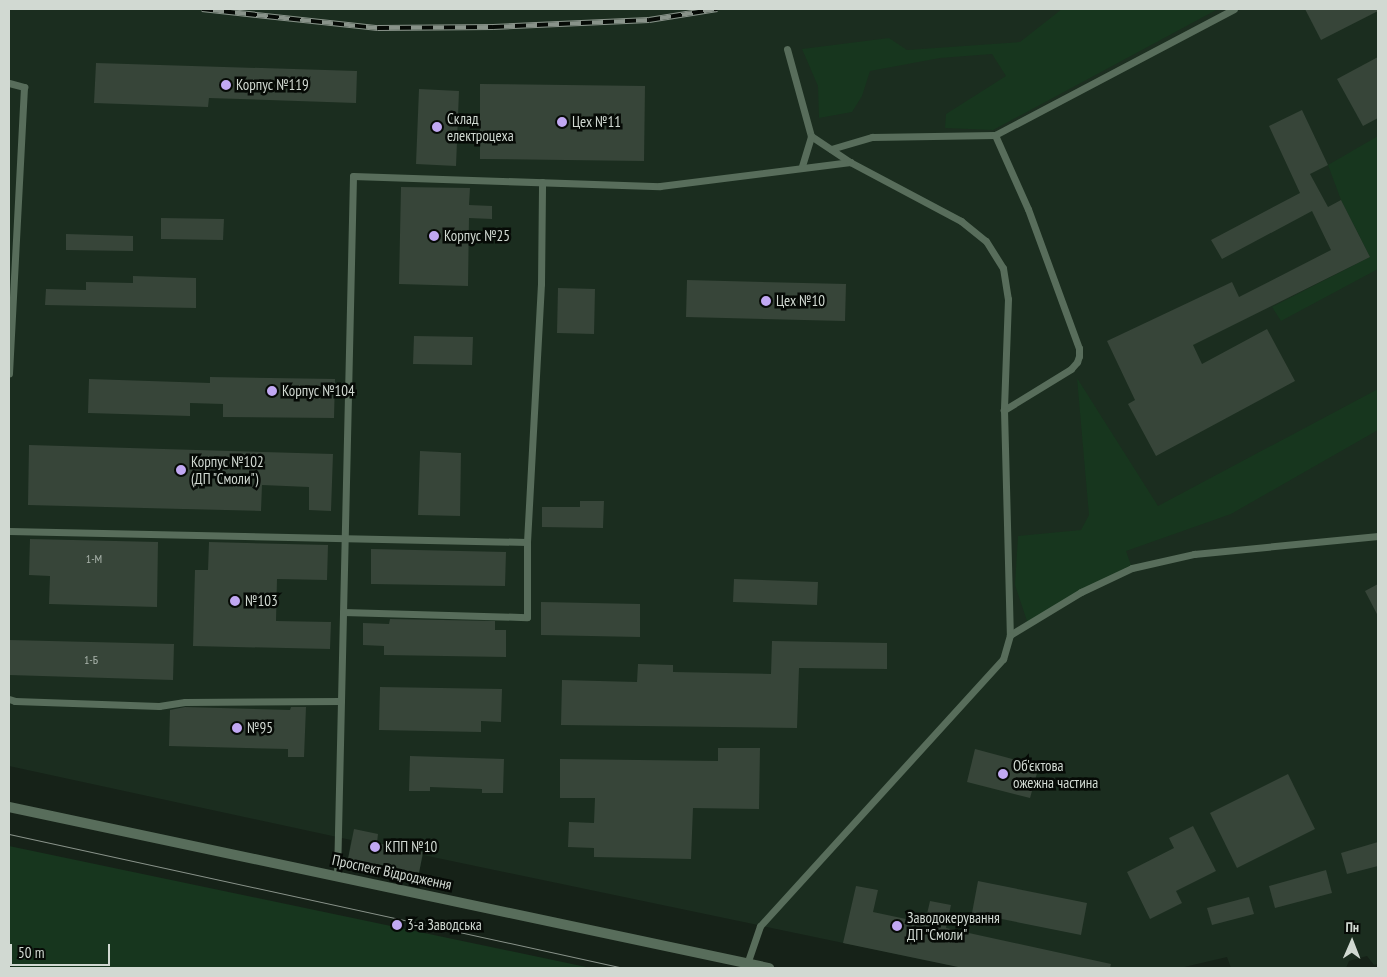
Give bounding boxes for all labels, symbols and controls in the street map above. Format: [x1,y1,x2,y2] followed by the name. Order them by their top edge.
[236,76,309,94] place label: Корпус №119
[220,79,232,91] marker: Корпус №119
[447,109,514,144] place label: Склад електроцеха
[572,113,621,131] place label: Цех №11
[556,116,568,128] marker: Цех №11
[431,121,443,133] marker: Склад електроцеха
[444,227,510,245] place label: Корпус №25
[428,230,440,242] marker: Корпус №25
[776,292,825,310] place label: Цех №10
[760,295,772,307] marker: Цех №10
[282,382,355,400] place label: Корпус №104
[266,385,278,397] marker: Корпус №104
[191,452,264,487] place label: Корпус №102 (ДП "Смоли")
[175,464,187,476] marker: Корпус №102 (ДП "Смоли")
[86,552,102,566] house number: 1-М
[245,592,278,610] place label: №103
[229,595,241,607] marker: №103
[84,653,98,667] house number: 1-Б
[247,719,273,737] place label: №95
[231,722,243,734] marker: №95
[1013,756,1098,791] place label: Об'єктова ожежна частина
[997,768,1009,780] marker: Об'єктова ожежна частина
[385,838,437,856] place label: КПП №10
[369,841,381,853] marker: КПП №10
[330,851,454,893] street label: Проспект Відродження
[907,908,1000,943] place label: Заводокерування ДП "Смоли"
[407,916,482,934] place label: 3-а Заводська
[1327,917,1377,967] north arrow
[1345,918,1359,936] text: Пн
[391,919,403,931] marker: 3-а Заводська
[891,920,903,932] marker: Заводокерування ДП "Смоли"
[12,934,112,966] scale bar
[18,943,44,962] text: 50 m

